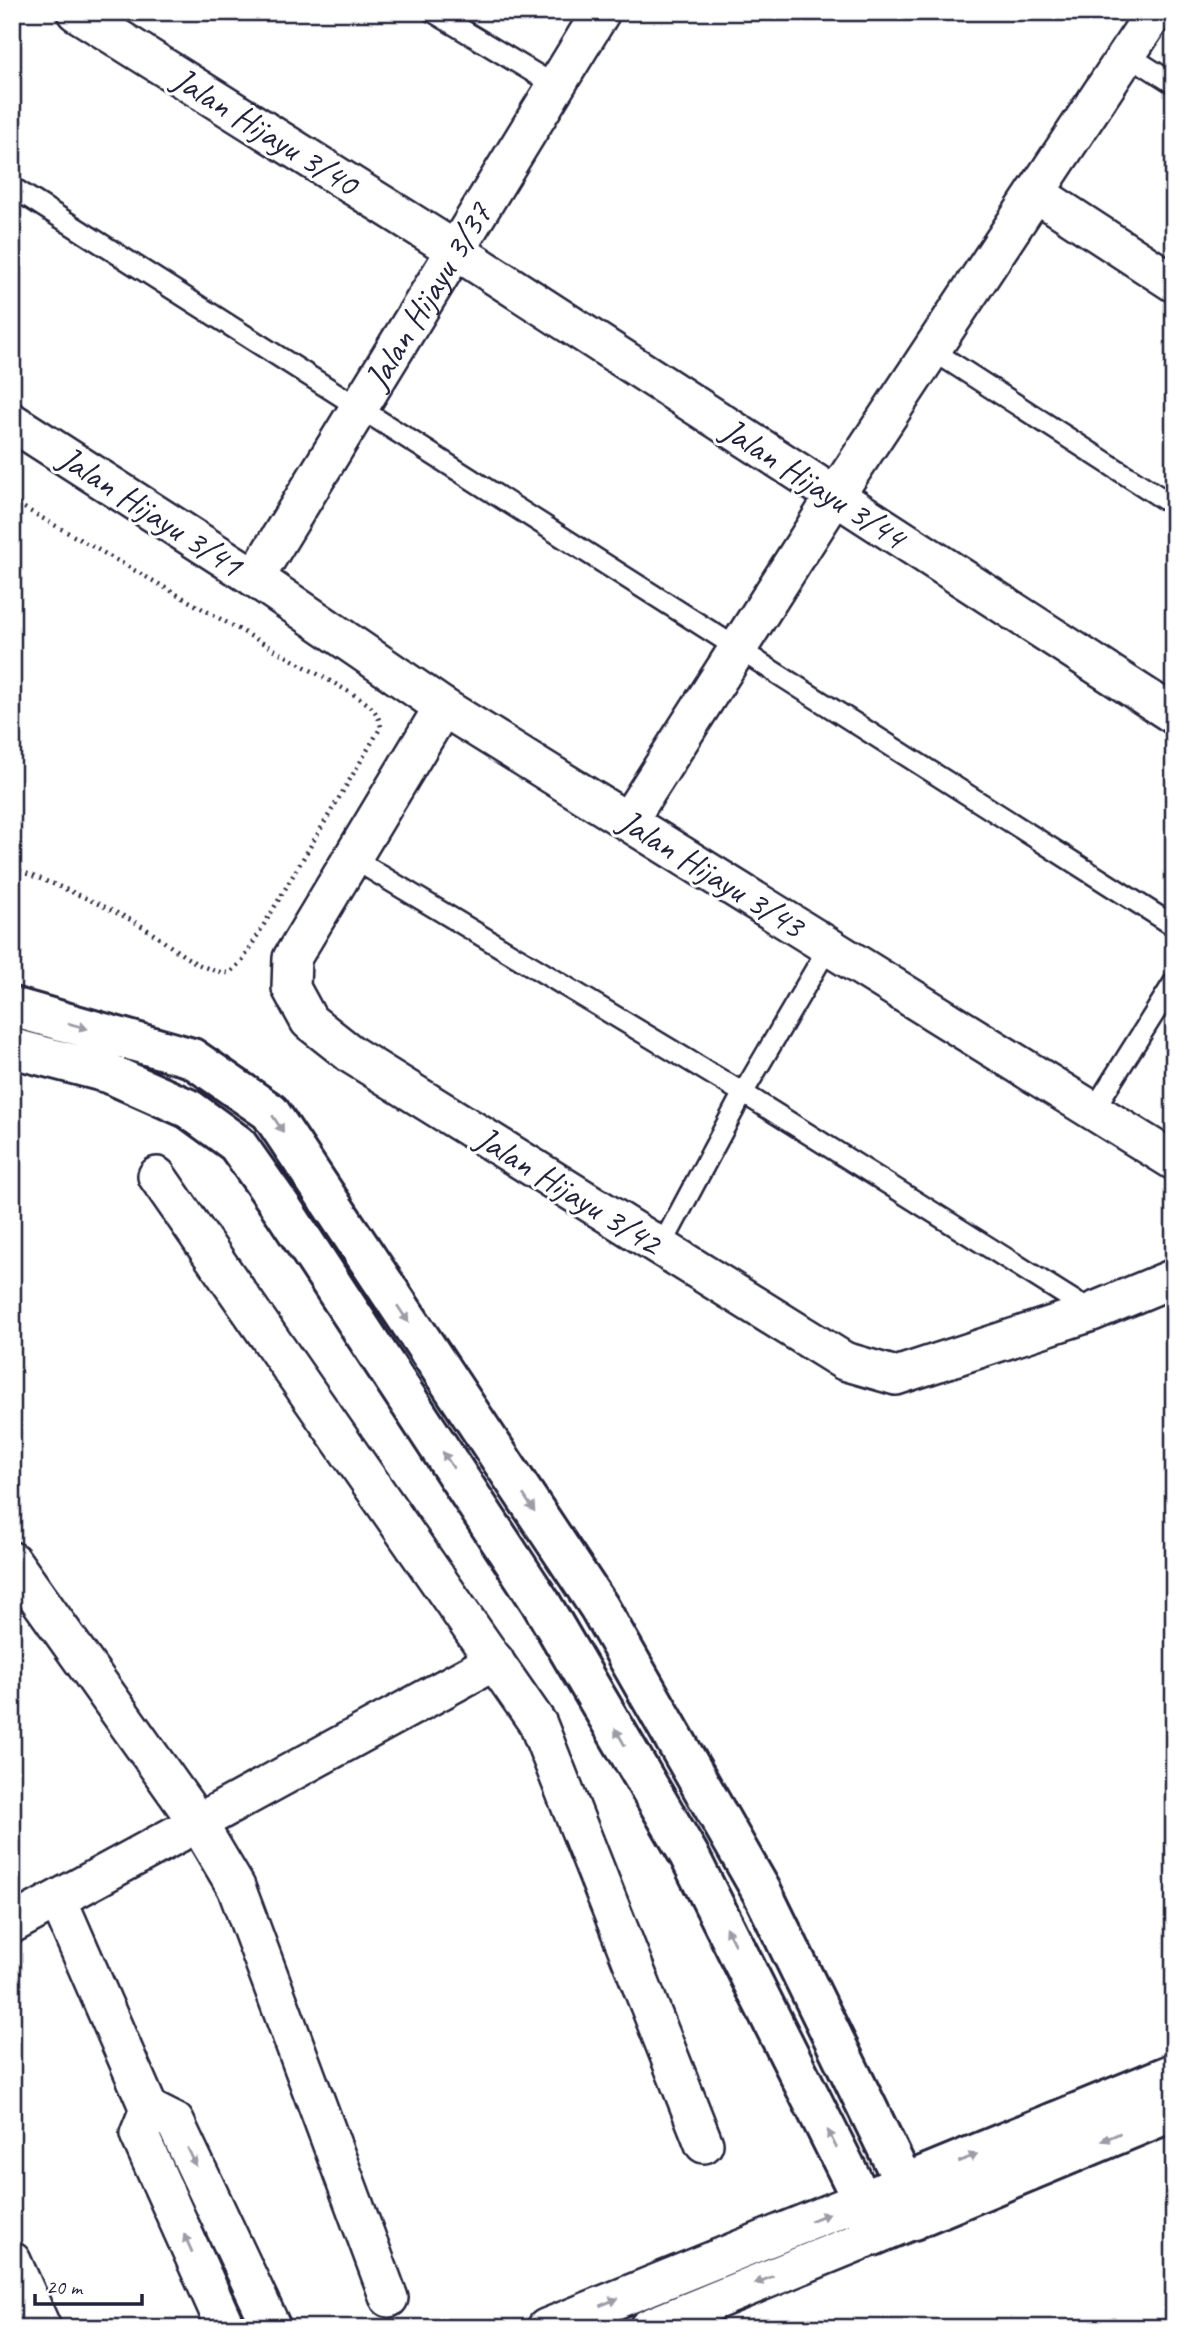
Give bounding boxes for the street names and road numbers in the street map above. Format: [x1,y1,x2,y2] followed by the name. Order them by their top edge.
[163,56,369,207] street label: Jalan Hijayu 3/40
[353,193,503,399] street label: Jalan Hijayu 3/37
[712,406,917,561] street label: Jalan Hijayu 3/44
[49,434,253,589] street label: Jalan Hijayu 3/41
[609,798,815,949] street label: Jalan Hijayu 3/43
[466,1115,672,1267] street label: Jalan Hijayu 3/42

